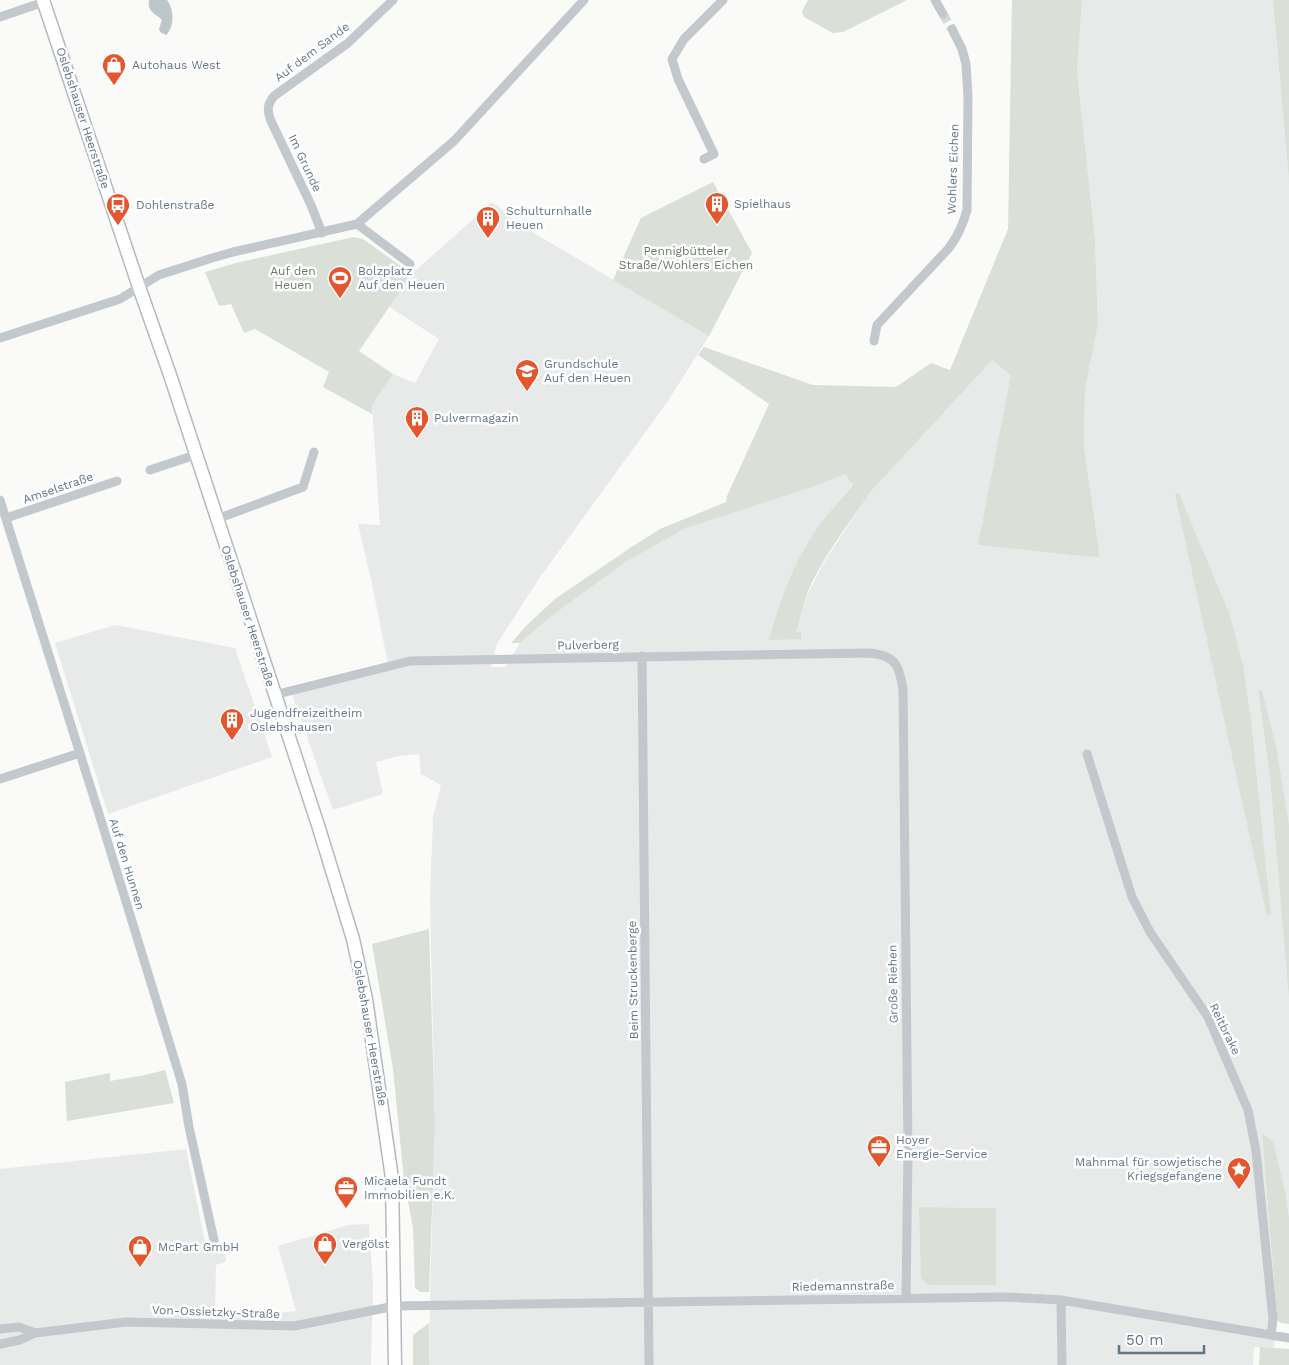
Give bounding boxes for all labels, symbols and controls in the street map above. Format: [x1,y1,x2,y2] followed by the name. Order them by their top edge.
[272,19,352,85] street label: Auf dem Sande
[54,46,113,190] street label: Oslebshauser Heerstraße
[101,52,127,86] shop icon: Autohaus West
[132,58,221,72] place label: Autohaus West
[944,123,962,215] street label: Wohlers Eichen
[286,132,324,194] street label: Im Grunde
[704,191,730,225] building icon: Spielhaus
[105,192,131,226] bus stop icon: Dohlenstraße
[734,197,791,211] place label: Spielhaus
[136,198,215,212] place label: Dohlenstraße
[506,204,592,232] place label: Schulturnhalle Heuen
[475,205,501,239] building icon: Schulturnhalle Heuen
[619,244,753,272] park label: Pennigbütteler Straße/Wohlers Eichen
[270,264,316,292] park label: Auf den Heuen
[358,264,445,292] place label: Bolzplatz Auf den Heuen
[327,265,353,299] sports icon: Bolzplatz Auf den Heuen
[544,357,631,385] place label: Grundschule Auf den Heuen
[514,358,540,392] school or university icon: Grundschule Auf den Heuen
[404,405,430,439] building icon: Pulvermagazin
[434,411,519,425] place label: Pulvermagazin
[21,469,95,507] street label: Amselstraße
[219,544,278,688] street label: Oslebshauser Heerstraße
[557,637,620,653] street label: Pulverberg
[250,706,362,734] place label: Jugendfreizeitheim Oslebshausen
[219,707,245,741] building icon: Jugendfreizeitheim Oslebshausen
[106,817,148,911] street label: Auf den Hunnen
[625,921,641,1039] street label: Beim Struckenberge
[885,944,901,1024] street label: Große Riehen
[350,959,390,1107] street label: Oslebshauser Heerstraße
[1207,1001,1243,1057] street label: Reitbrake
[896,1133,988,1161] place label: Hoyer Energie-Service
[866,1134,892,1168] office icon: Hoyer Energie-Service
[1075,1155,1222,1183] place label: Mahnmal für sowjetische Kriegsgefangene
[1226,1156,1252,1190] place icon: Mahnmal für sowjetische Kriegsgefangene
[364,1174,455,1202] place label: Micaela Fundt Immobilien e.K.
[333,1175,359,1209] office icon: Micaela Fundt Immobilien e.K.
[312,1231,338,1265] shop icon: Vergölst
[127,1234,153,1268] shop icon: McPart GmbH
[342,1237,389,1251] place label: Vergölst
[158,1240,239,1254] place label: McPart GmbH
[791,1278,895,1294] street label: Riedemannstraße
[152,1303,280,1321] street label: Von-Ossietzky-Straße
[1119,1322,1204,1354] scale bar
[1126,1331,1163,1349] text: 50 m

